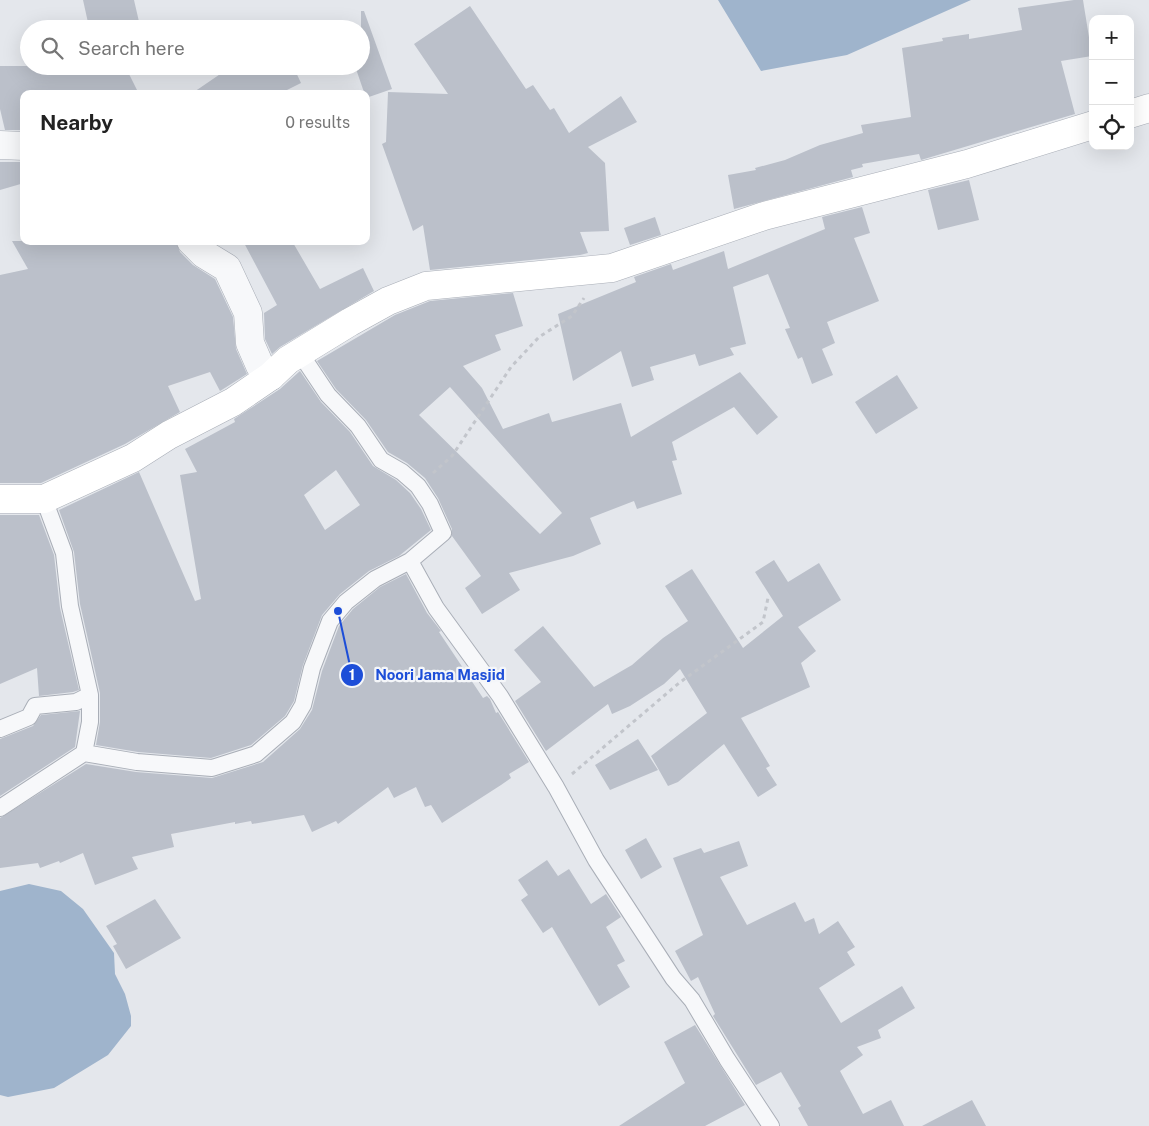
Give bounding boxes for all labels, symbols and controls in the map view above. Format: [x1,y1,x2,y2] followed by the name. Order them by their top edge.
[1089,15,1134,150] map controls
[1089,15,1134,60] button: +
[20,20,370,75] search box
[38,34,66,62] icon: search
[78,37,185,59] text: Search here
[1089,60,1134,105] button: −
[1089,105,1134,150] button: locate
[40,110,113,135] text: Nearby
[285,113,350,132] text: 0 results
[340,660,514,690] callout: Noori Jama Masjid
[349,666,355,683] text: 1
[375,666,505,683] text: Noori Jama Masjid

